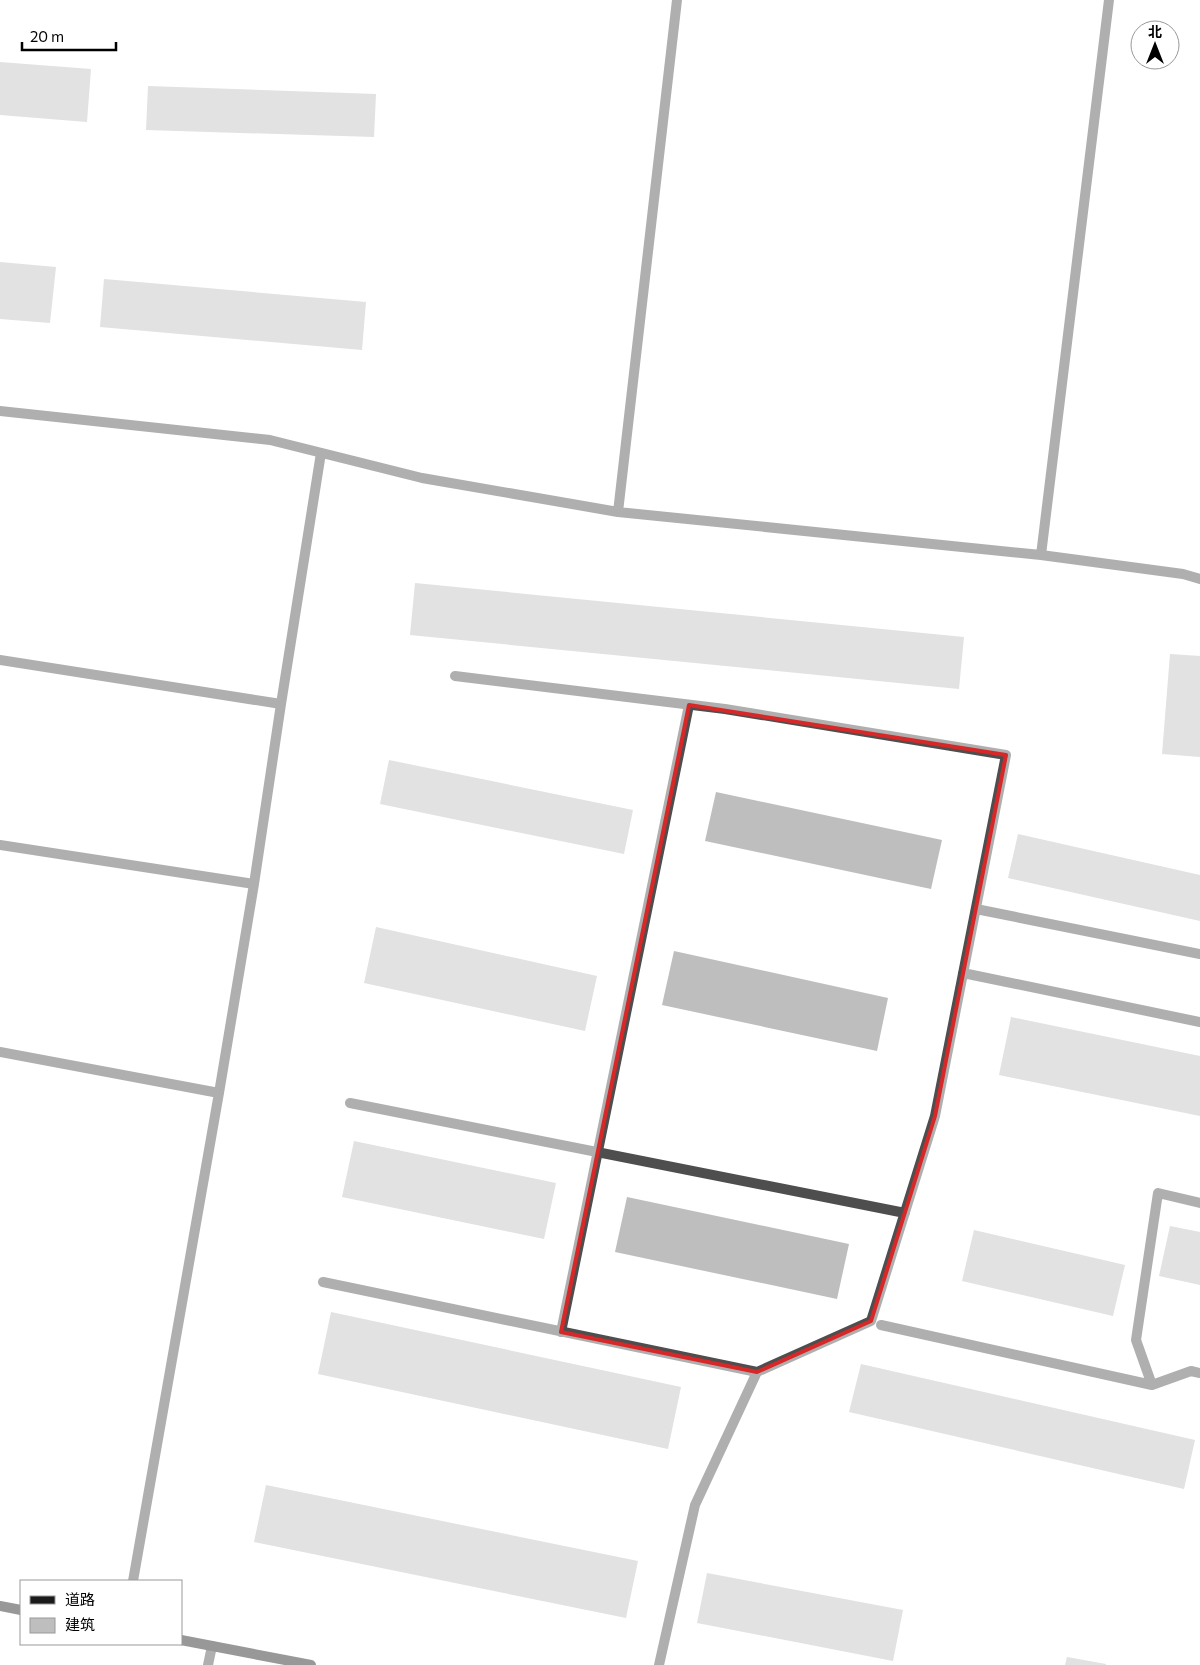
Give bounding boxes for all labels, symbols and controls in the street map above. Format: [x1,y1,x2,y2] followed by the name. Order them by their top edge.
[22,20,116,52] scale bar
[1130,20,1180,70] north arrow
[1148,23,1162,40] text: 北
[30,27,64,45] text: 20 m
[20,1580,182,1645] legend
[65,1590,95,1608] text: 道路
[65,1615,95,1633] text: 建筑

